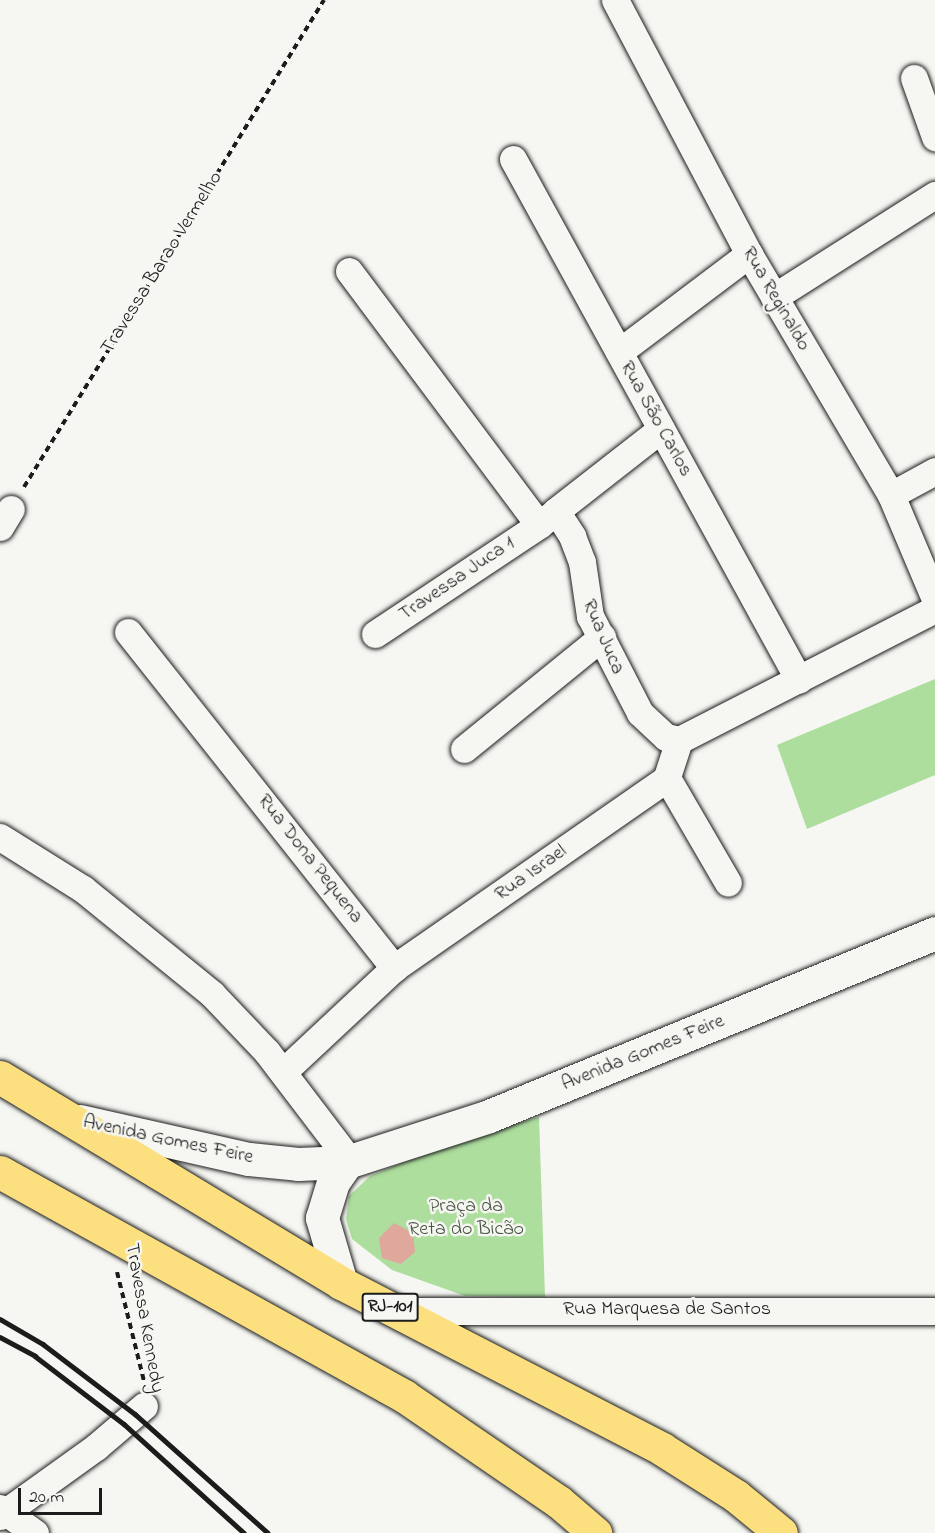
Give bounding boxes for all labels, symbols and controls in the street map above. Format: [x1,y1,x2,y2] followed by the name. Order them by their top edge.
[96,167,228,359] street label: Travessa Barao Vermelho
[736,243,816,355] street label: Rua Reginaldo
[614,357,698,481] street label: Rua São Carlos
[395,532,519,626] street label: Travessa Juca 1
[577,596,629,678] street label: Rua Juca
[252,790,368,928] street label: Rua Dona Pequena
[490,840,572,906] street label: Rua Israel
[558,1009,728,1097] street label: Avenida Gomes Feire
[81,1110,255,1170] street label: Avenida Gomes Feire
[408,1194,524,1241] park label: Praça da Reta do Bicão
[119,1241,169,1395] street label: Travessa Kennedy
[362,1292,418,1322] road number: RJ-101
[563,1297,771,1321] street label: Rua Marquesa de Santos
[21,1476,105,1514] scale bar
[29,1485,64,1511] text: 20 m

